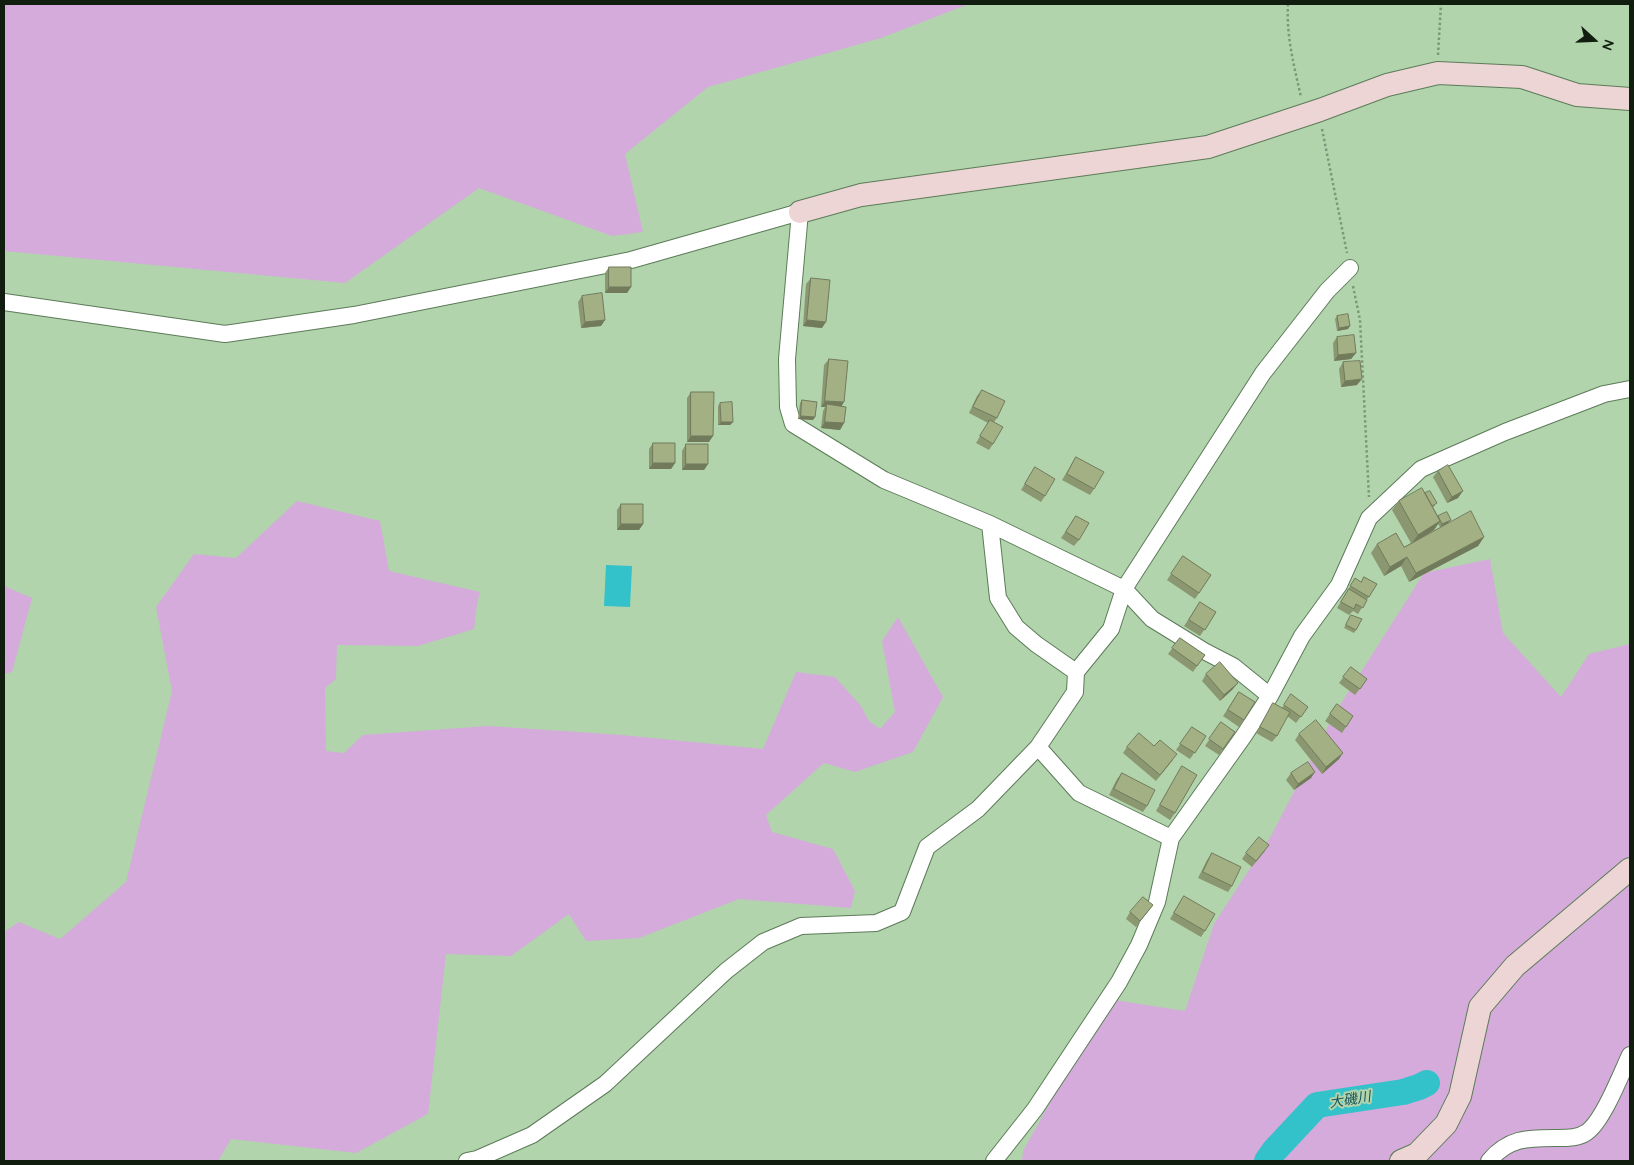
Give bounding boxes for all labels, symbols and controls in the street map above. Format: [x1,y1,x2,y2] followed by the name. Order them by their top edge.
[1569,15,1619,65] north arrow
[1598,37,1618,53] text: N
[1328,1088,1372,1112] water label: 大磯川

